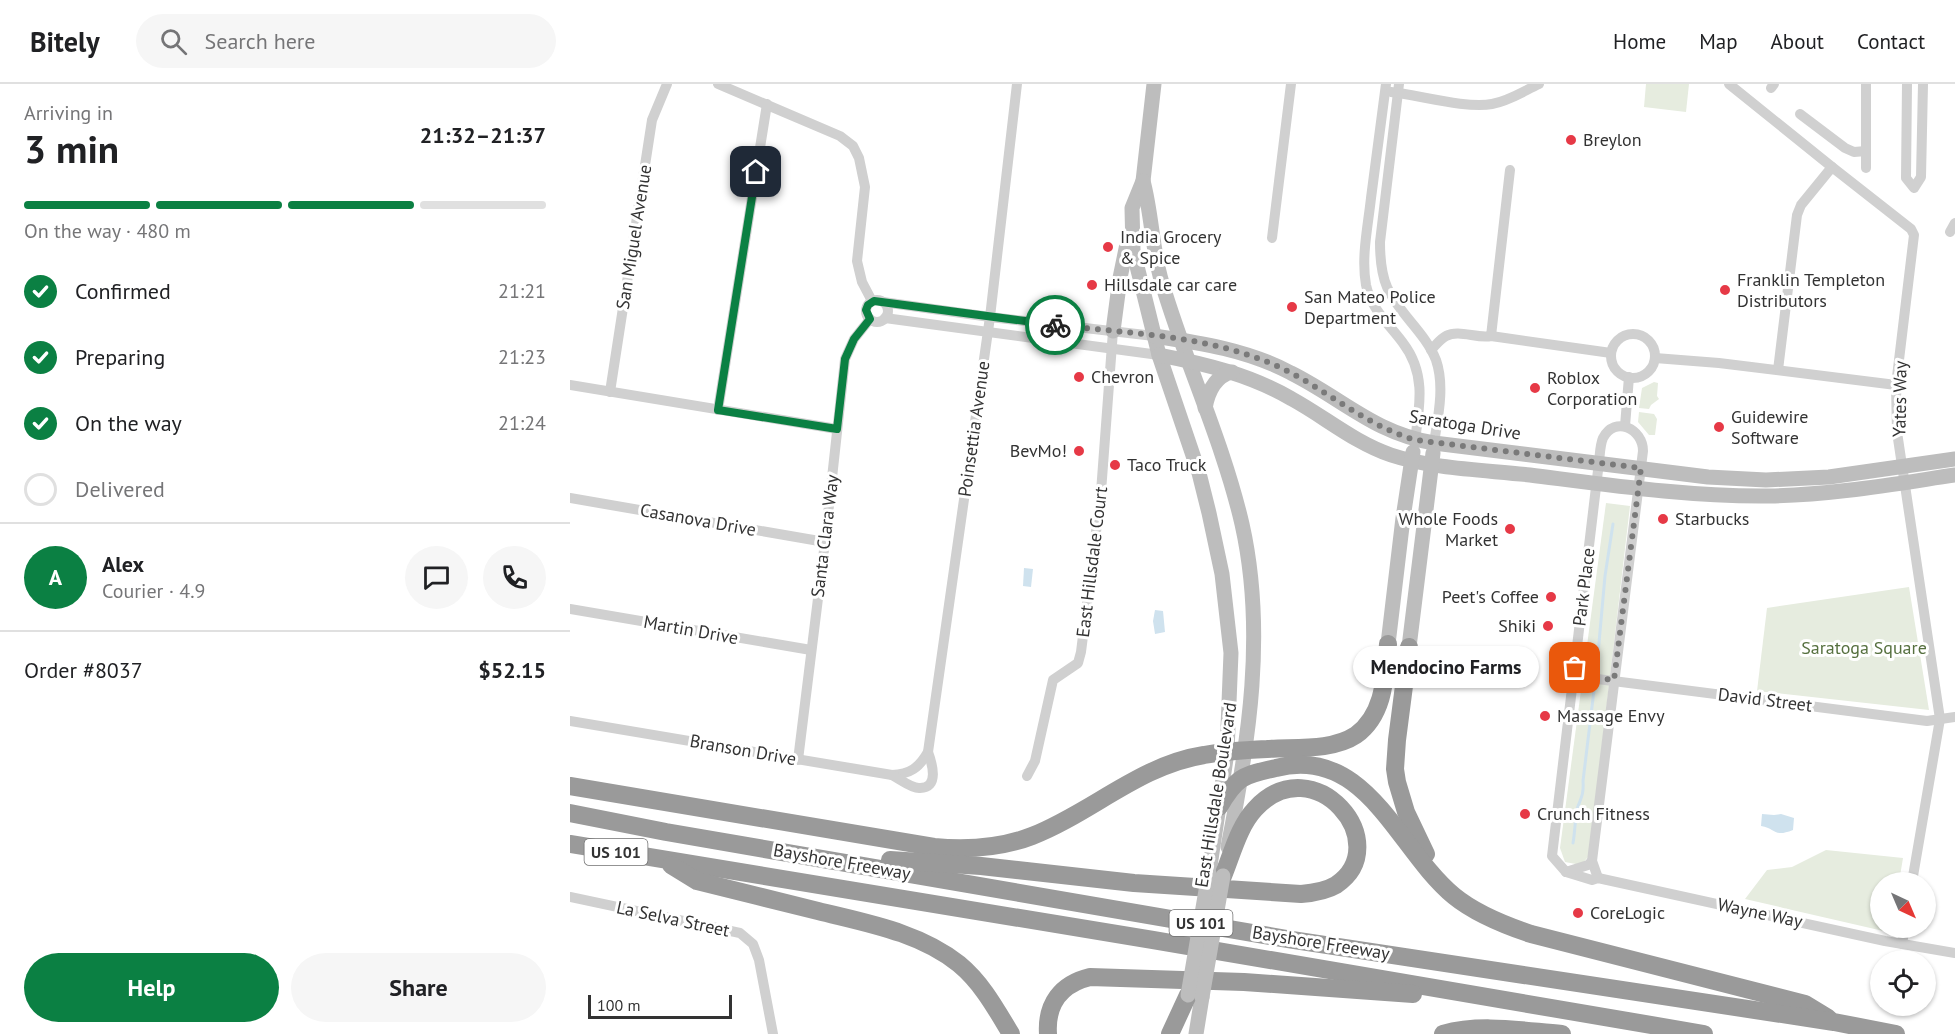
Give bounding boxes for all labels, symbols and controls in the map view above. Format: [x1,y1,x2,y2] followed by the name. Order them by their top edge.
[136,14,556,68] search box
[30,23,100,60] text: Bitely
[157,25,190,58] icon: search
[205,27,316,55] text: Search here
[1613,28,1666,55] text: Home
[1699,28,1738,55] text: Map
[1771,28,1824,55] text: About
[1857,28,1925,55] text: Contact
[24,100,113,126] text: Arriving in
[420,121,546,149] text: 21:32–21:37
[24,123,119,174] text: 3 min
[1583,128,1642,151] place label: Breylon
[1564,133,1578,147] marker: Breylon
[730,146,781,197] pin
[739,155,772,188] icon: home
[611,163,656,311] street label: San Miguel Avenue
[24,218,191,244] text: On the way · 480 m
[1120,225,1222,269] place label: India Grocery & Spice
[1101,240,1115,254] marker: India Grocery & Spice
[1737,268,1885,312] place label: Franklin Templeton Distributors
[1104,273,1237,296] place label: Hillsdale car care
[24,275,57,308] icon: check
[75,277,171,305] text: Confirmed
[498,278,546,304] text: 21:21
[1085,278,1099,292] marker: Hillsdale car care
[1718,283,1732,297] marker: Franklin Templeton Distributors
[1304,285,1436,329] place label: San Mateo Police Department
[1025,295,1085,355] courier
[1285,300,1299,314] marker: San Mateo Police Department
[1039,309,1072,342] icon: bike
[24,341,57,374] icon: check
[75,343,165,371] text: Preparing
[498,344,546,370] text: 21:23
[953,360,994,498] street label: Poinsettia Avenue
[1887,360,1912,437] street label: Yates Way
[1091,365,1154,388] place label: Chevron
[1547,366,1637,410] place label: Roblox Corporation
[1072,370,1086,384] marker: Chevron
[1528,381,1542,395] marker: Roblox Corporation
[1408,404,1523,445] street label: Saratoga Drive
[1731,405,1809,449] place label: Guidewire Software
[24,407,57,440] icon: check
[75,409,182,437] text: On the way
[498,410,546,436] text: 21:24
[1712,420,1726,434] marker: Guidewire Software
[1010,439,1067,462] place label: BevMo!
[1072,444,1086,458] marker: BevMo!
[1127,453,1207,476] place label: Taco Truck
[1108,458,1122,472] marker: Taco Truck
[806,473,844,599] street label: Santa Clara Way
[75,475,165,503] text: Delivered
[1071,485,1112,639] street label: East Hillsdale Court
[638,498,758,541] street label: Casanova Drive
[1399,507,1498,551] place label: Whole Foods Market
[1675,507,1749,530] place label: Starbucks
[1656,512,1670,526] marker: Starbucks
[1503,522,1517,536] marker: Whole Foods Market
[405,546,468,609] button: chat
[483,546,546,609] button: phone
[1567,547,1600,627] street label: Park Place
[102,550,144,578] text: Alex
[49,563,62,591] text: A
[102,578,205,604] text: Courier · 4.9
[1442,585,1539,608] place label: Peet's Coffee
[1544,590,1558,604] marker: Peet's Coffee
[642,610,740,649] street label: Martin Drive
[1498,614,1536,637] place label: Shiki
[1541,619,1555,633] marker: Shiki
[1801,636,1927,659] park label: Saratoga Square
[1549,642,1600,693] pin
[1353,647,1539,689] callout: Mendocino Farms
[1558,651,1591,684] icon: bag
[1371,654,1521,680] text: Mendocino Farms
[24,656,143,684] text: Order #8037
[478,656,546,684] text: $52.15
[1717,682,1813,717] street label: David Street
[1190,701,1242,889] street label: East Hillsdale Boulevard
[1557,704,1665,727] place label: Massage Envy
[1538,709,1552,723] marker: Massage Envy
[688,729,798,770] street label: Branson Drive
[1537,802,1650,825] place label: Crunch Fitness
[1518,807,1532,821] marker: Crunch Fitness
[772,838,913,885] street label: Bayshore Freeway
[585,839,648,865] road number: US 101
[1870,872,1936,938] north arrow
[1870,872,1936,1016] map controls
[1715,892,1805,933] street label: Wayne Way
[614,895,732,942] street label: La Selva Street
[1590,901,1665,924] place label: CoreLogic
[1571,906,1585,920] marker: CoreLogic
[1170,910,1232,936] road number: US 101
[1251,920,1392,965] street label: Bayshore Freeway
[1870,950,1936,1016] button: locate
[24,953,279,1022] button: Help
[291,953,546,1022] button: Share
[588,992,732,1020] scale bar
[597,995,640,1015] text: 100 m

